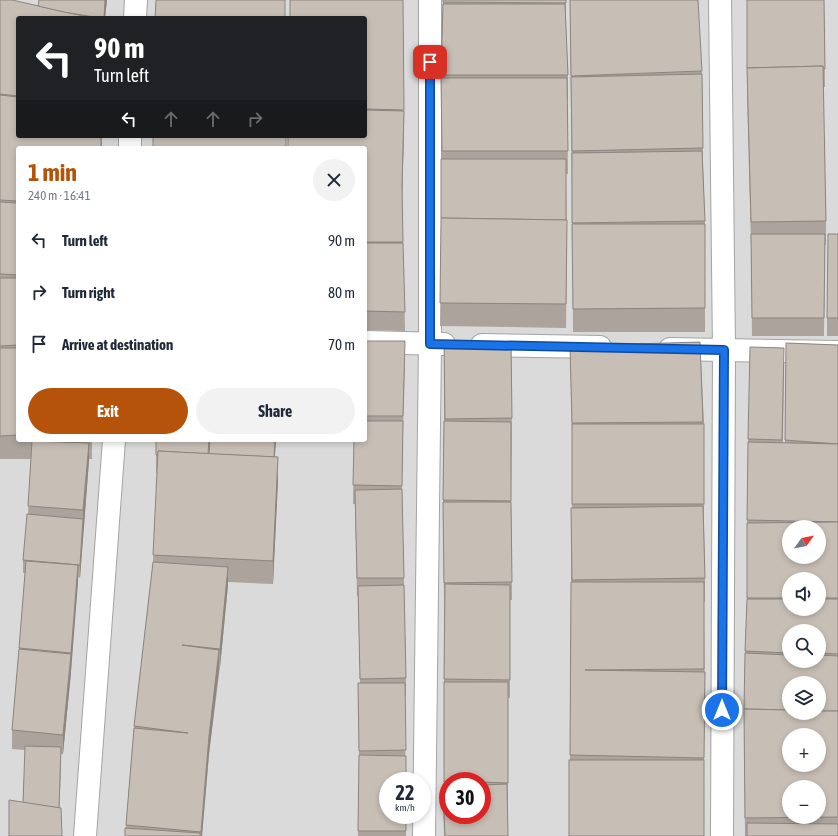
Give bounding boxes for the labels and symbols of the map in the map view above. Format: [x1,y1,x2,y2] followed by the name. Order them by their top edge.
[413,45,447,79] pin
[782,520,826,564] north arrow
[701,689,743,731] position arrow
[439,772,491,824] speed limit sign: 30

